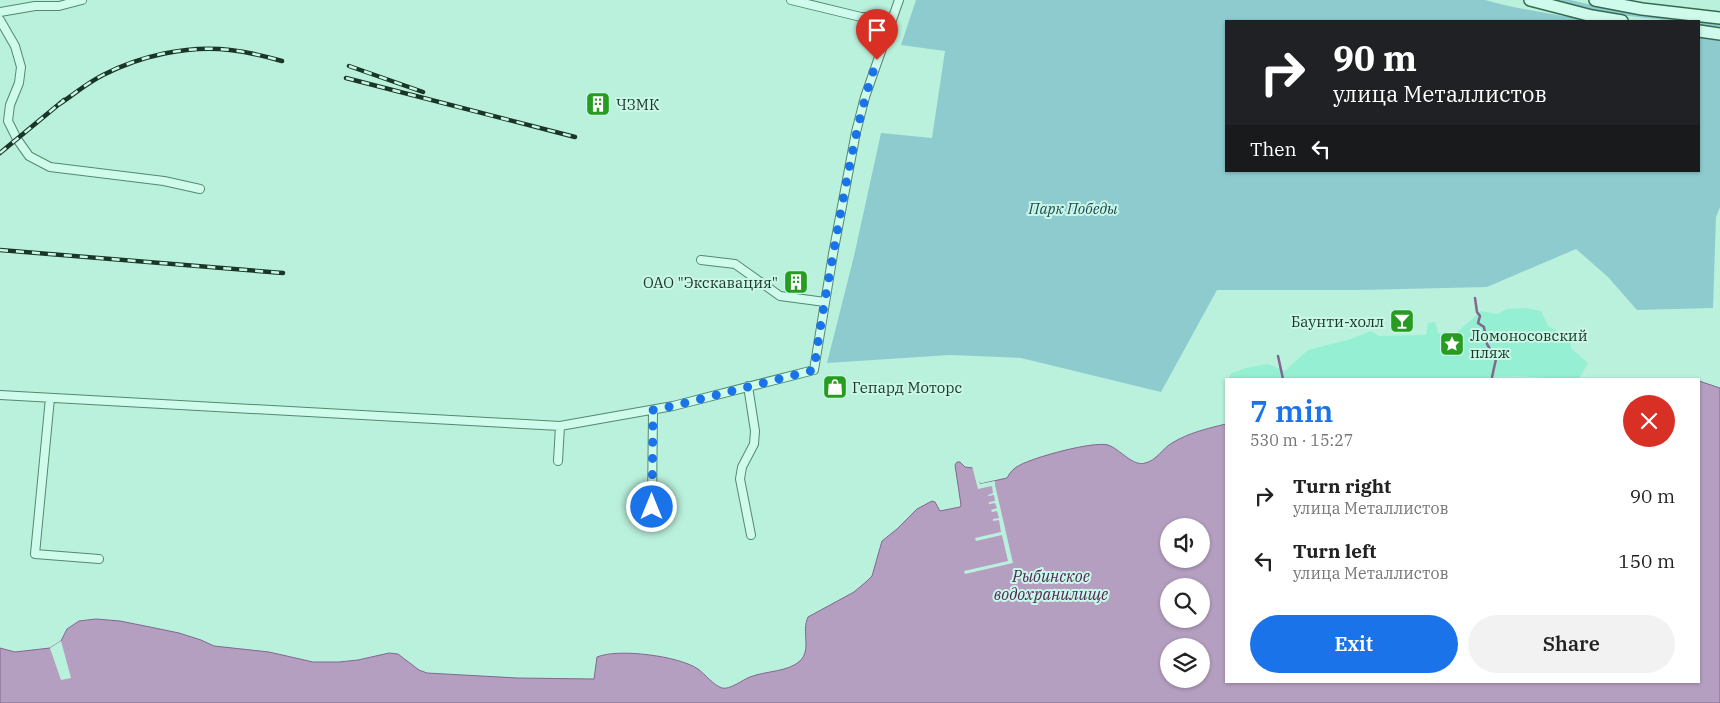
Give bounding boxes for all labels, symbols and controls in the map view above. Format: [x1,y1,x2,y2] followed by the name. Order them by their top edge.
[856,9,898,60] pin
[863,16,891,44] icon: arrive
[1333,35,1417,81] text: 90 m
[1250,40,1315,105] icon: right
[1333,79,1547,108] text: улица Металлистов
[585,91,611,117] building icon: ЧЗМК
[616,95,660,114] place label: ЧЗМК
[1307,135,1335,163] icon: left
[1250,137,1297,161] text: Then
[1028,199,1118,218] park label: Парк Победы
[783,269,809,295] building icon: ОАО "Экскавация"
[643,273,778,292] place label: ОАО "Экскавация"
[1389,308,1415,334] bar icon: Баунти-холл
[1291,312,1384,331] place label: Баунти-холл
[1470,326,1588,362] place label: Ломоносовский пляж
[1439,331,1465,357] place icon: Ломоносовский пляж
[822,374,848,400] shop icon: Гепард Моторс
[852,378,963,397] place label: Гепард Моторс
[1250,391,1333,430] text: 7 min
[1623,395,1675,447] button: close
[1250,430,1353,450] text: 530 m · 15:27
[1293,474,1391,498] text: Turn right
[625,480,677,532] position arrow
[1250,482,1278,510] icon: right
[1630,484,1675,508] text: 90 m
[1293,498,1448,518] text: улица Металлистов
[1160,518,1210,688] map controls
[1160,518,1210,568] button: sound
[1293,539,1376,563] text: Turn left
[1250,547,1278,575] icon: left
[1618,549,1675,573] text: 150 m
[1293,563,1448,583] text: улица Металлистов
[994,566,1108,604] water label: Рыбинское водохранилище
[1160,578,1210,628] button: search
[1250,615,1458,673] button: Exit
[1468,615,1675,673] button: Share
[1160,638,1210,688] button: layers

